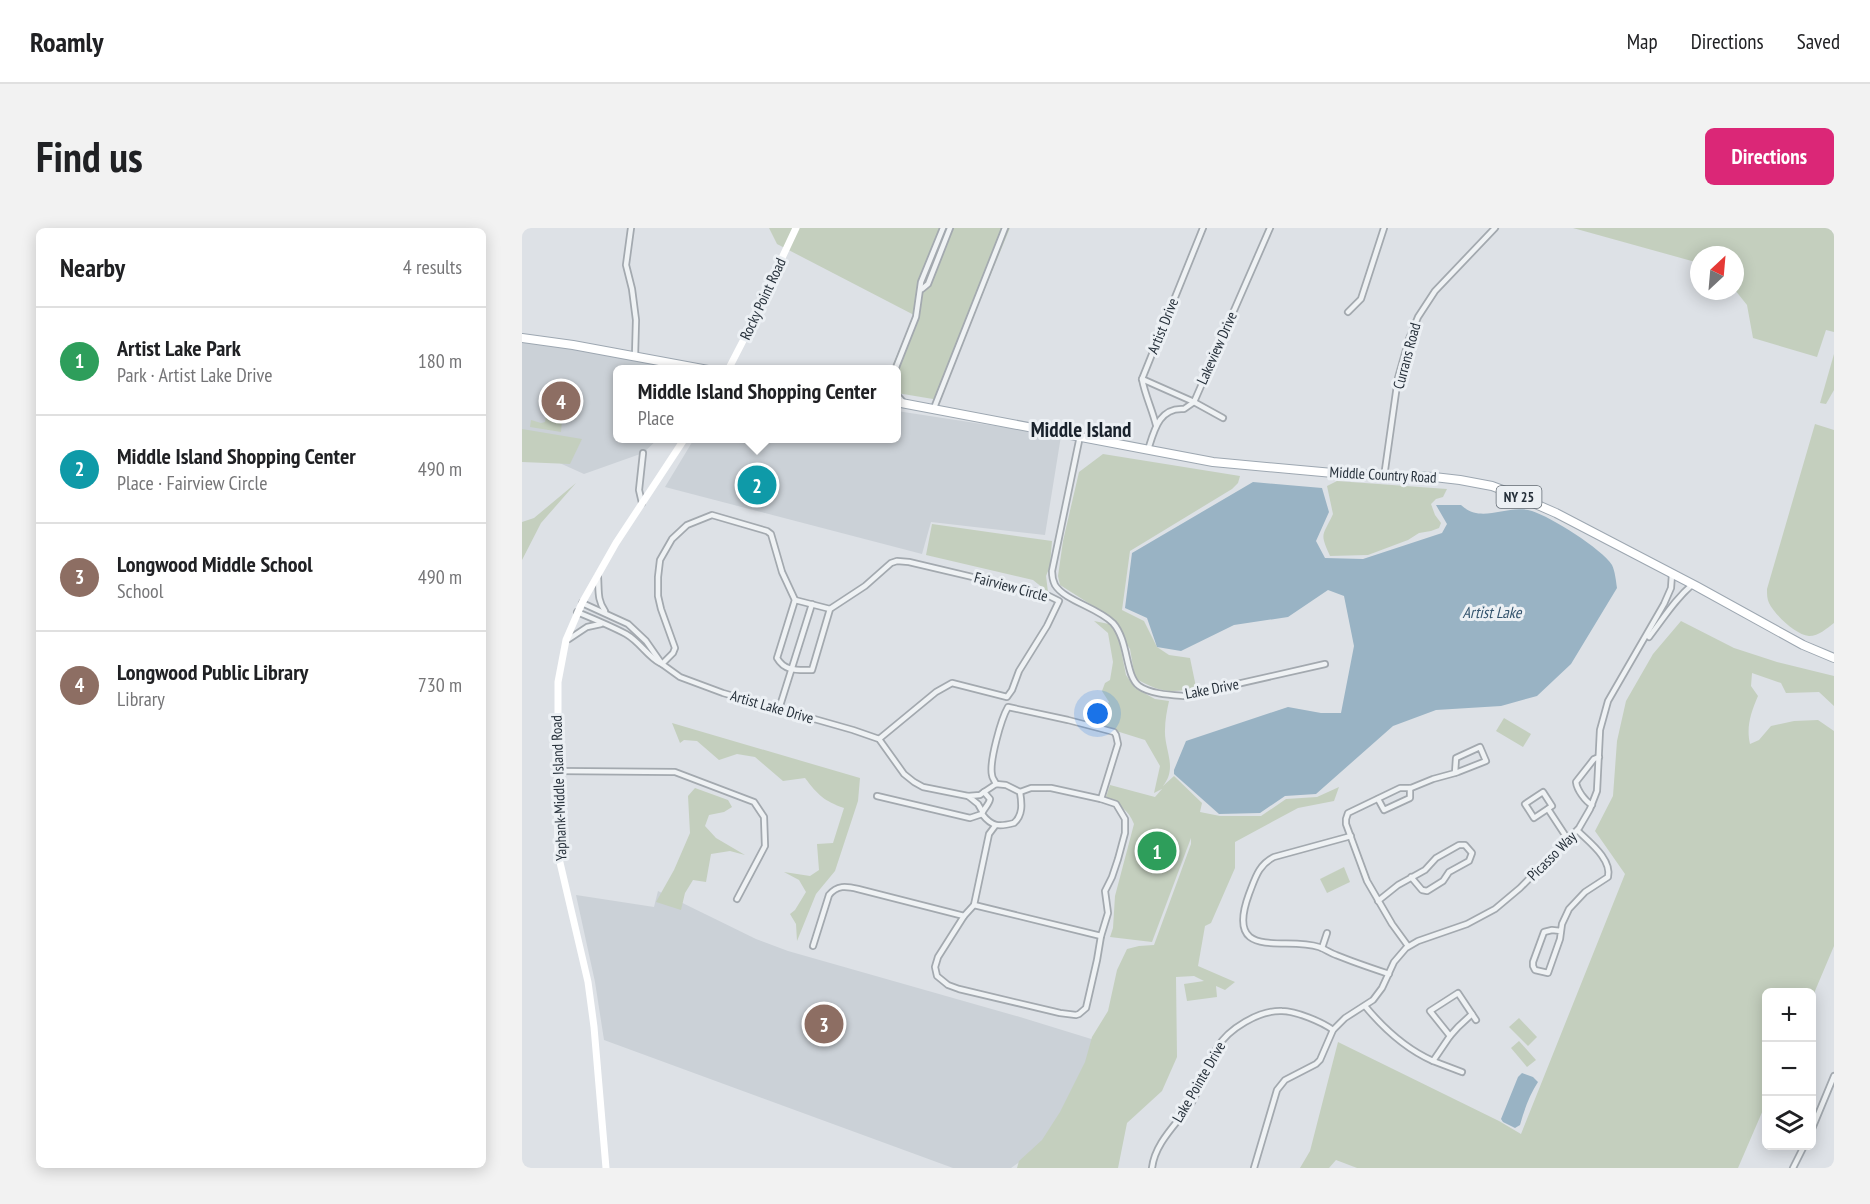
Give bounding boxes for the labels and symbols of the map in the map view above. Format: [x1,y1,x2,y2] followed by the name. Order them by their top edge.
[1690,246,1744,300] north arrow
[735,255,790,343] street label: Rocky Point Road
[1143,295,1182,357] street label: Artist Drive
[1192,308,1241,387] street label: Lakeview Drive
[1389,321,1424,391] street label: Currans Road
[542,378,580,423] pin: 4
[1031,416,1131,443] district label: Middle Island
[738,462,776,508] pin: 2
[1329,462,1437,487] street label: Middle Country Road
[1496,486,1542,508] road number: NY 25
[972,568,1050,605] street label: Fairview Circle
[1463,602,1523,622] water label: Artist Lake
[1183,674,1240,703] street label: Lake Drive
[728,686,816,727] street label: Artist Lake Drive
[1083,699,1112,728] your location
[546,715,571,861] street label: Yaphank-Middle Island Road
[1523,827,1581,884] street label: Picasso Way
[1138,828,1176,874] pin: 1
[804,1002,844,1046] pin: 3
[1168,1038,1229,1126] street label: Lake Pointe Drive

